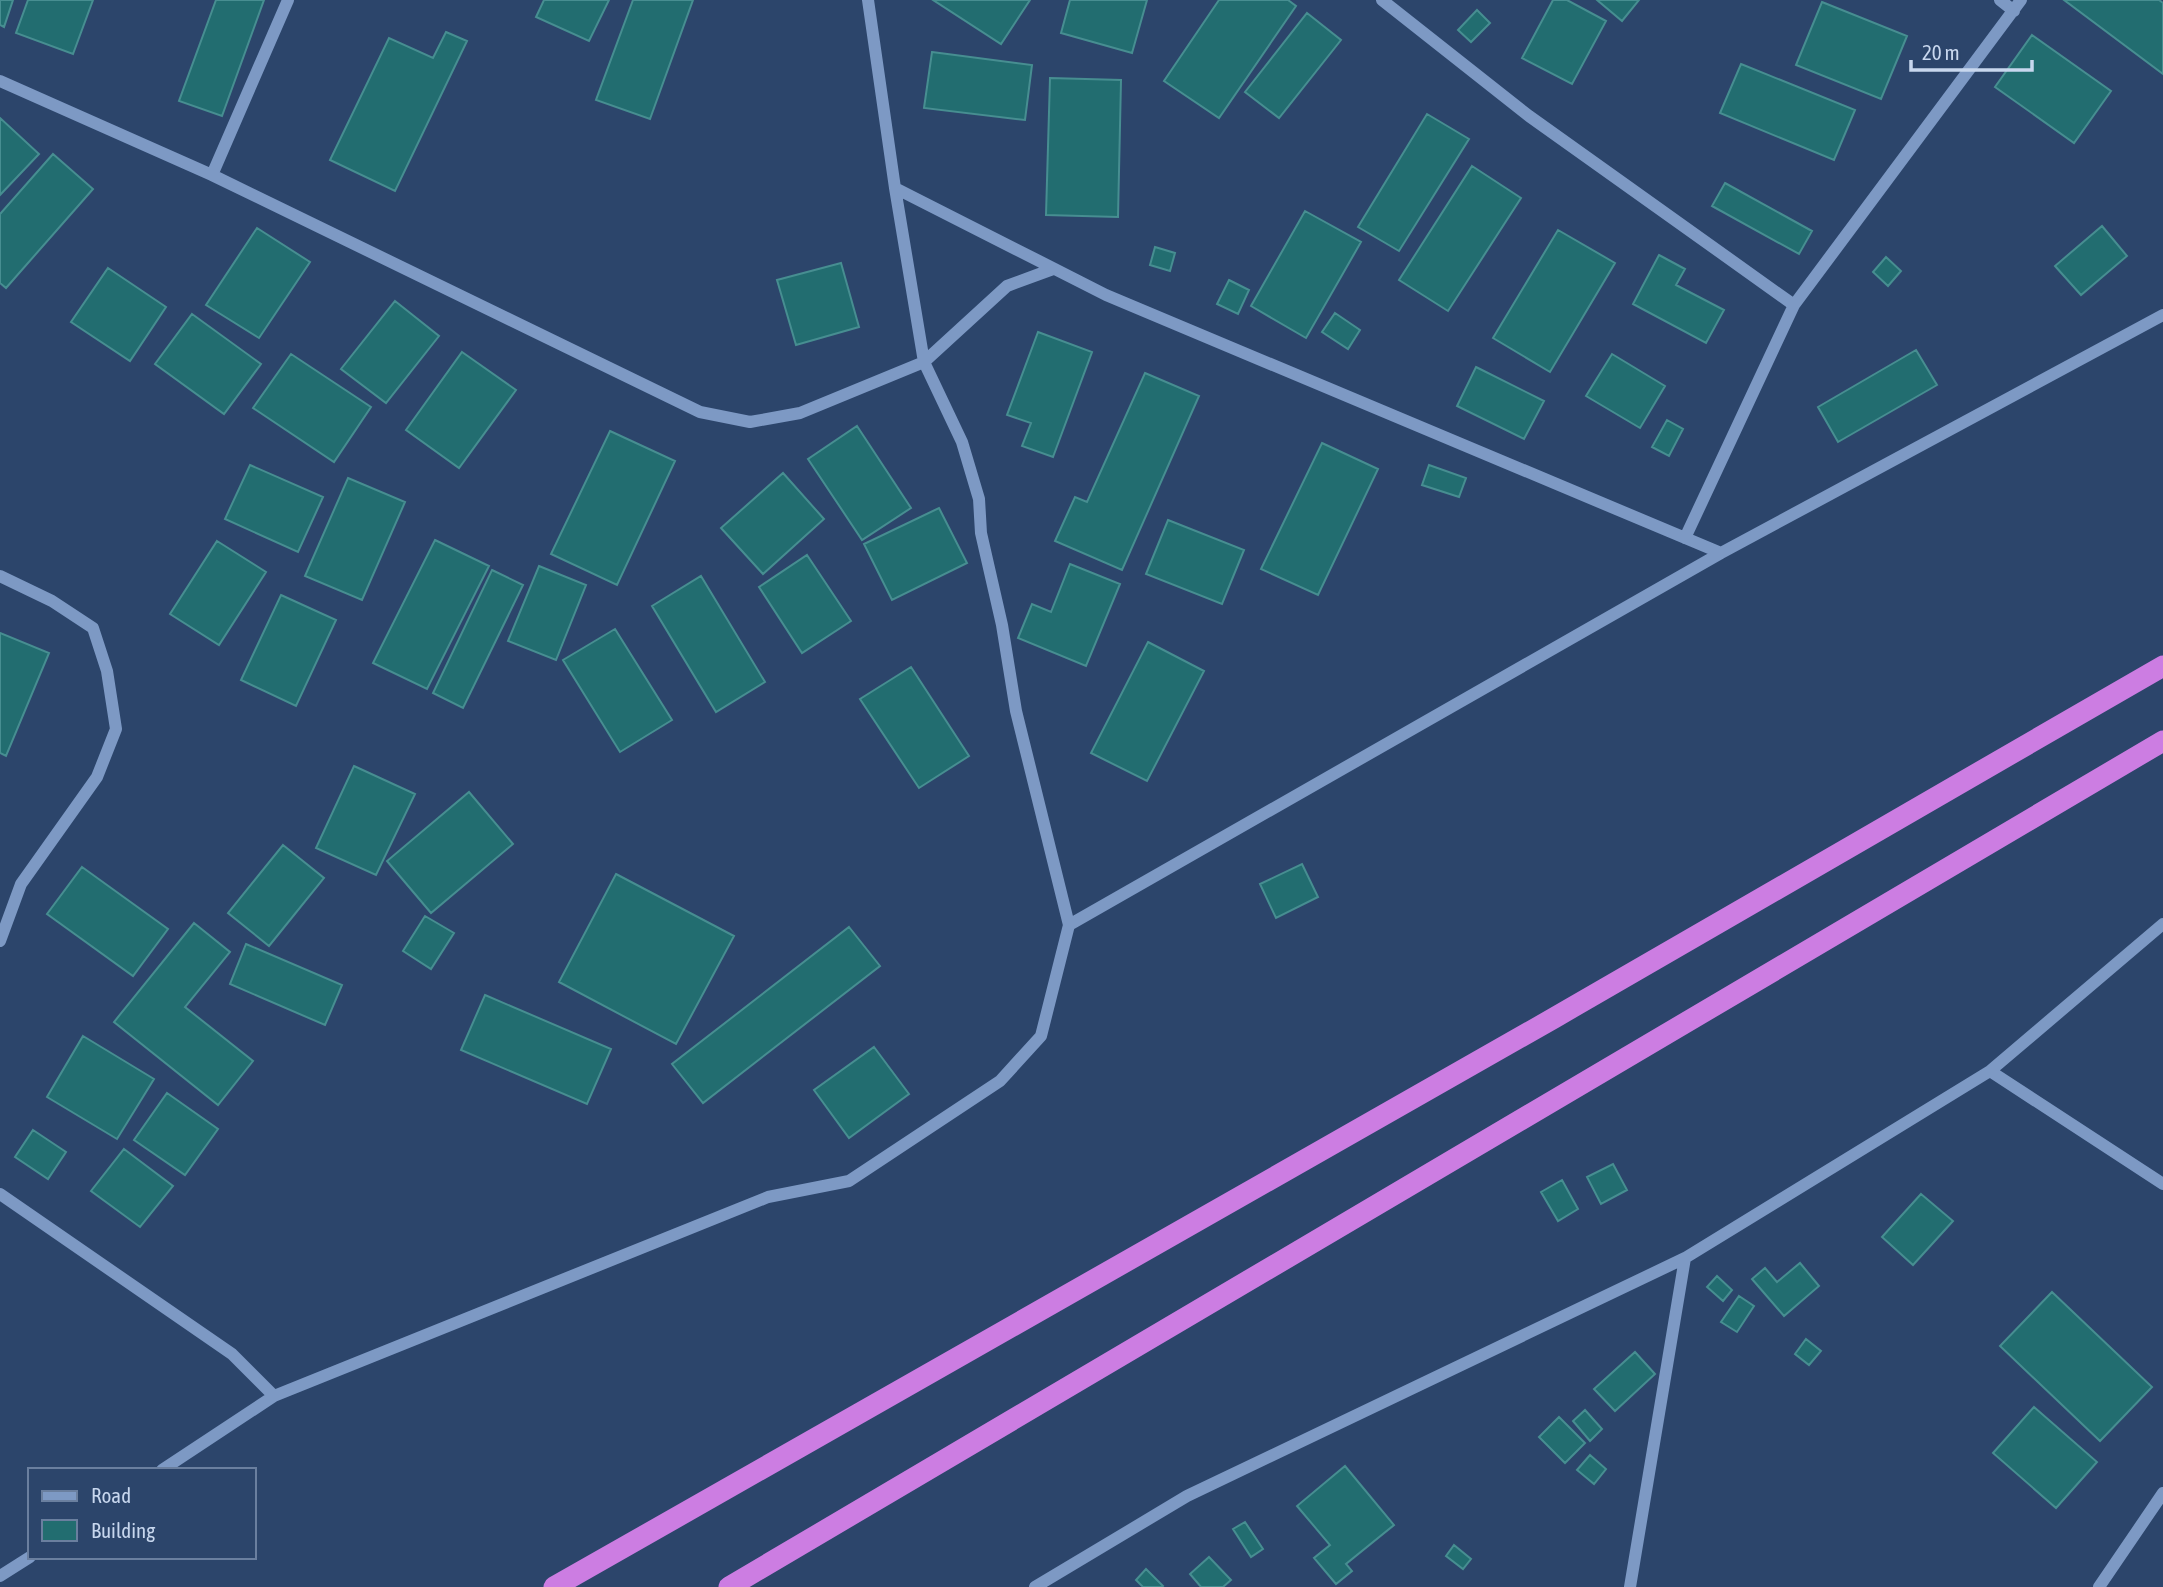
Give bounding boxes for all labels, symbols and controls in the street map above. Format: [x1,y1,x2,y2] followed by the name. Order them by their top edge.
[1911,28,2032,72] scale bar
[1922,40,1960,64] text: 20 m
[28,1468,256,1559] legend
[91,1483,131,1507] text: Road
[91,1518,155,1542] text: Building

